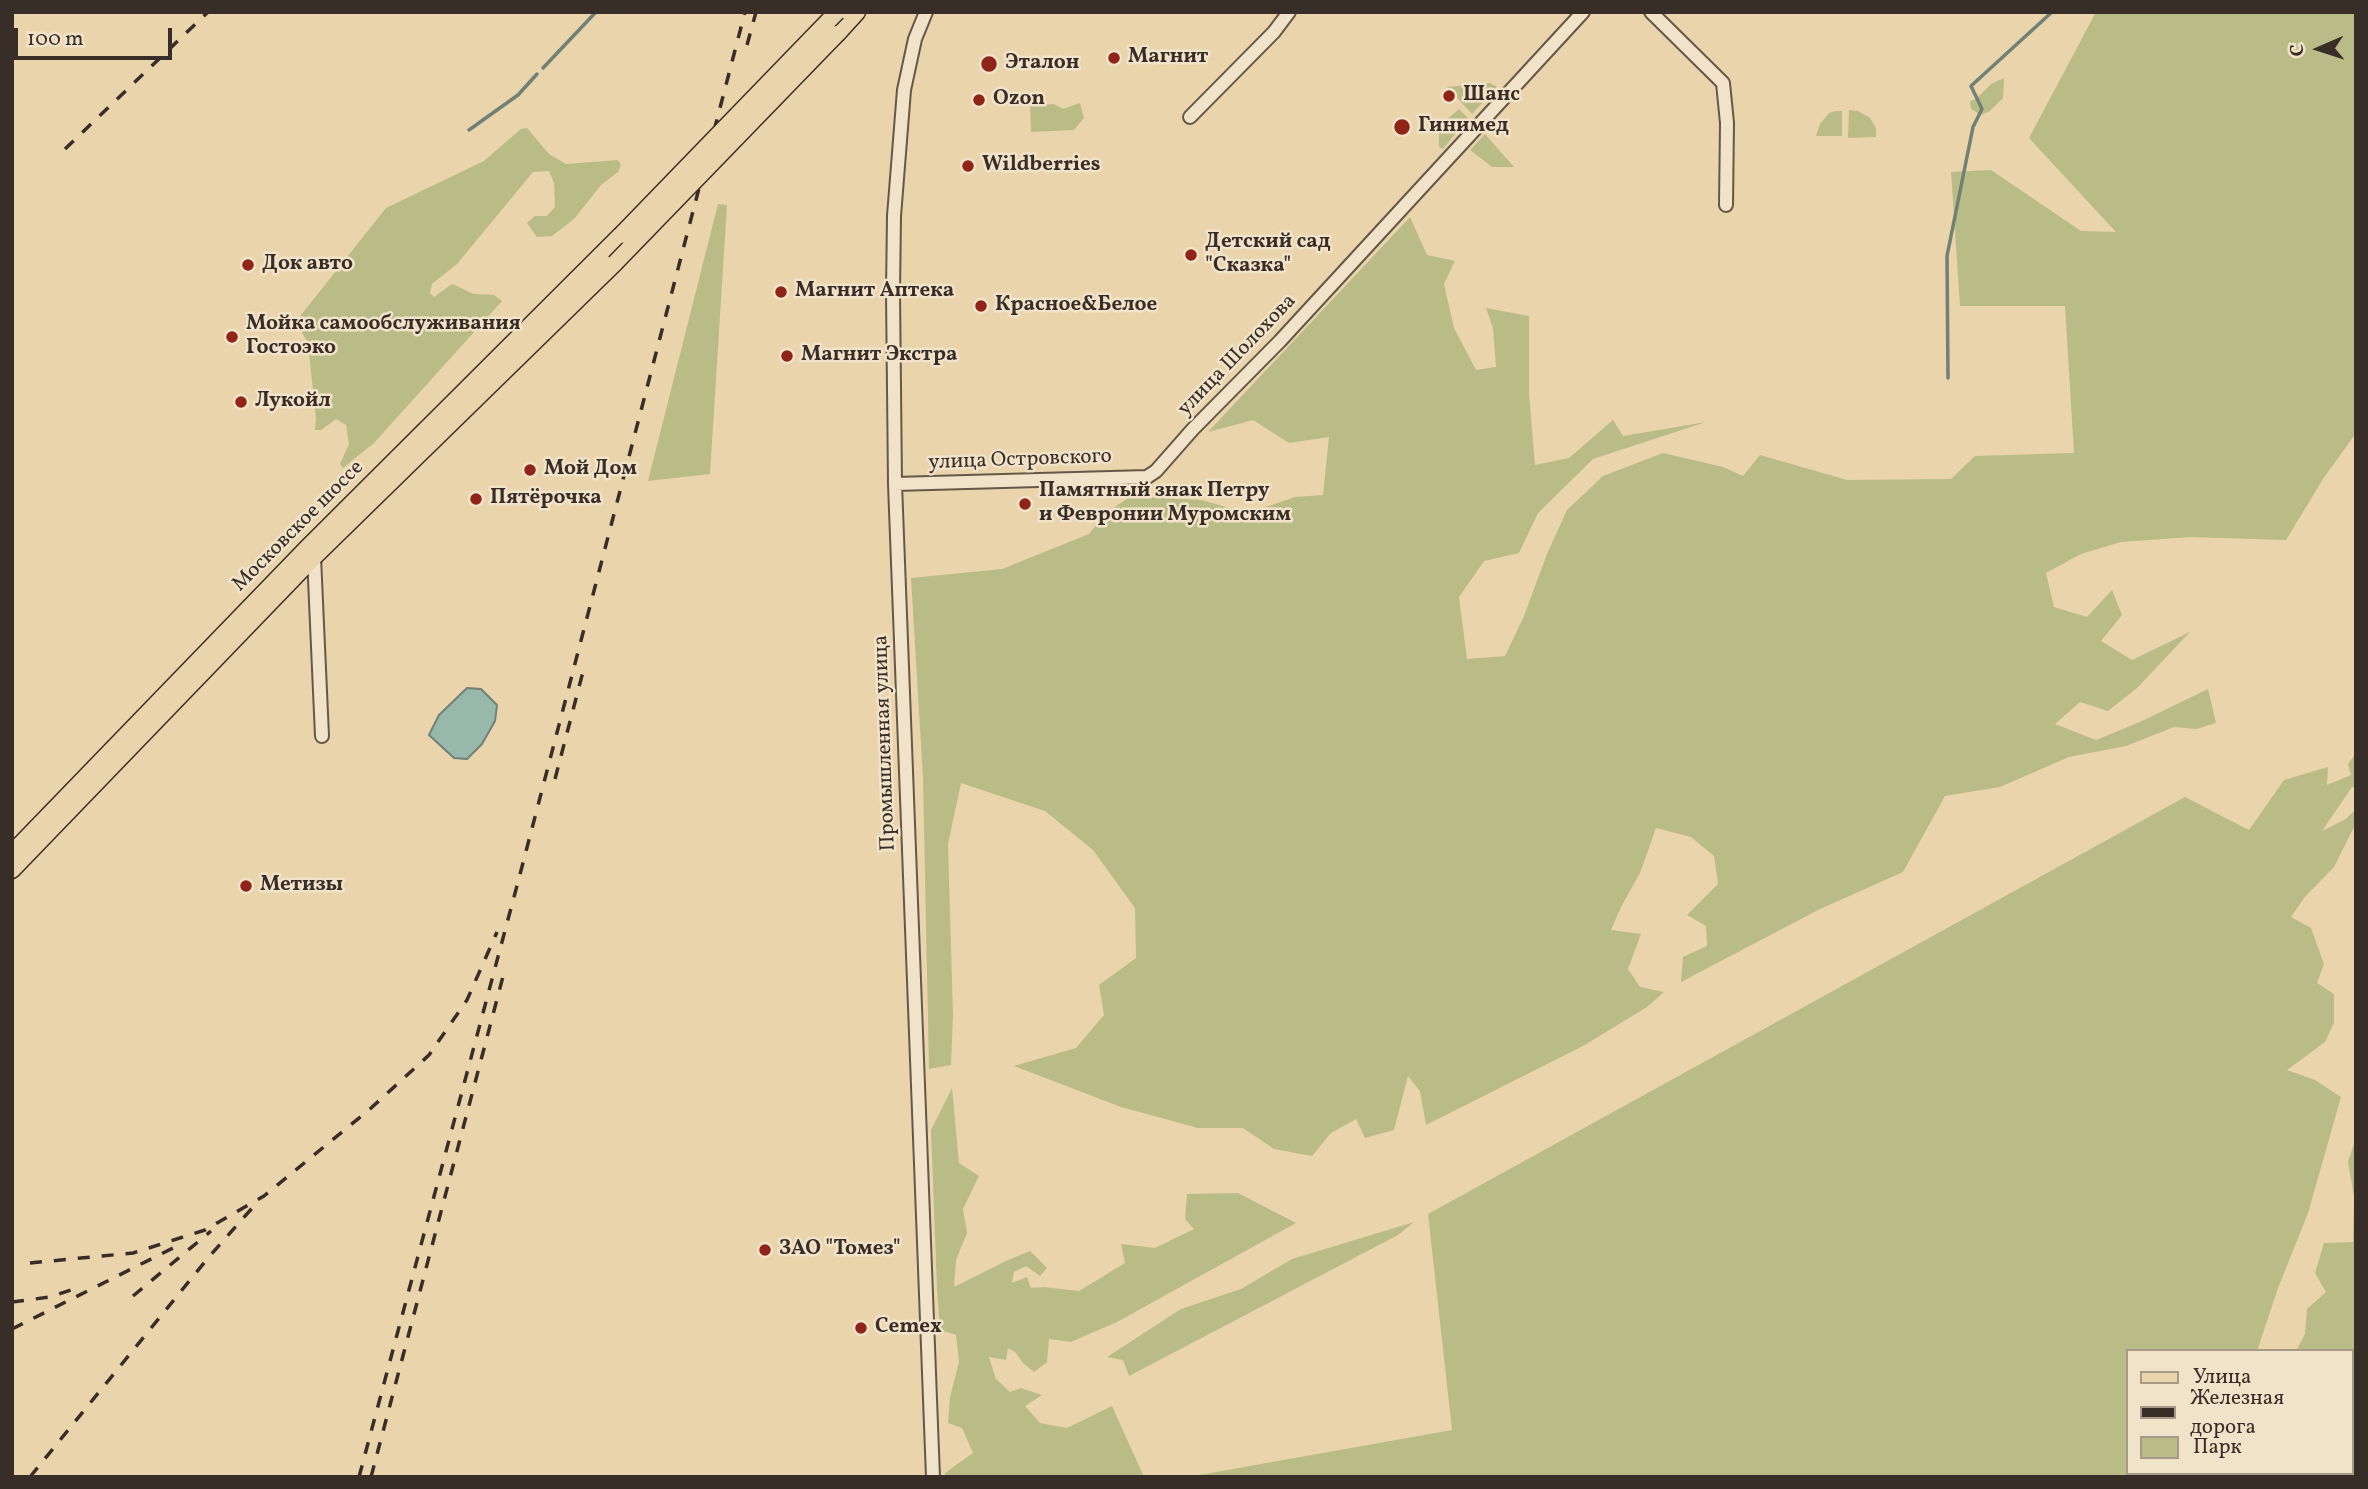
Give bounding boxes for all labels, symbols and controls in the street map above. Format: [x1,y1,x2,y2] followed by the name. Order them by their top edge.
[18,14,175,58] scale bar
[2284,14,2354,84] north arrow
[27,25,84,54] text: 100 m
[2285,43,2311,57] text: С
[1128,45,1208,71] place label: Магнит
[1106,50,1122,66] marker: Магнит
[1005,51,1079,77] place label: Эталон
[979,54,999,74] marker: Эталон
[1463,83,1520,109] place label: Шанс
[993,87,1045,113] place label: Ozon
[1441,88,1457,104] marker: Шанс
[971,92,987,108] marker: Ozon
[1418,114,1509,140] place label: Гинимед
[1392,117,1412,137] marker: Гинимед
[982,153,1100,179] place label: Wildberries
[960,158,976,174] marker: Wildberries
[1205,230,1331,280] place label: Детский сад "Сказка"
[1183,247,1199,263] marker: Детский сад "Сказка"
[262,252,353,278] place label: Док авто
[240,257,256,273] marker: Док авто
[795,279,954,305] place label: Магнит Аптека
[773,284,789,300] marker: Магнит Аптека
[1173,290,1303,422] street label: улица Шолохова
[995,293,1157,319] place label: Красное&Белое
[973,298,989,314] marker: Красное&Белое
[246,312,521,362] place label: Мойка самообслуживания Гостоэко
[224,329,240,345] marker: Мойка самообслуживания Гостоэко
[801,343,957,369] place label: Магнит Экстра
[779,348,795,364] marker: Магнит Экстра
[255,389,331,415] place label: Лукойл
[233,394,249,410] marker: Лукойл
[928,445,1112,477] street label: улица Островского
[228,456,370,598] street label: Московское шоссе
[544,457,637,483] place label: Мой Дом
[522,462,538,478] marker: Мой Дом
[1039,479,1291,529] place label: Памятный знак Петру и Февронии Муромским
[490,486,602,512] place label: Пятёрочка
[468,491,484,507] marker: Пятёрочка
[1017,496,1033,512] marker: Памятный знак Петру и Февронии Муромским
[870,635,902,851] street label: Промышленная улица
[260,873,343,899] place label: Метизы
[238,878,254,894] marker: Метизы
[779,1237,901,1263] place label: ЗАО "Томез"
[757,1242,773,1258] marker: ЗАО "Томез"
[875,1315,942,1341] place label: Cemex
[853,1320,869,1336] marker: Cemex
[2126,1349,2354,1475] legend
[2193,1363,2251,1392] text: Улица
[2190,1384,2284,1442] text: Железная дорога
[2193,1433,2242,1462] text: Парк

